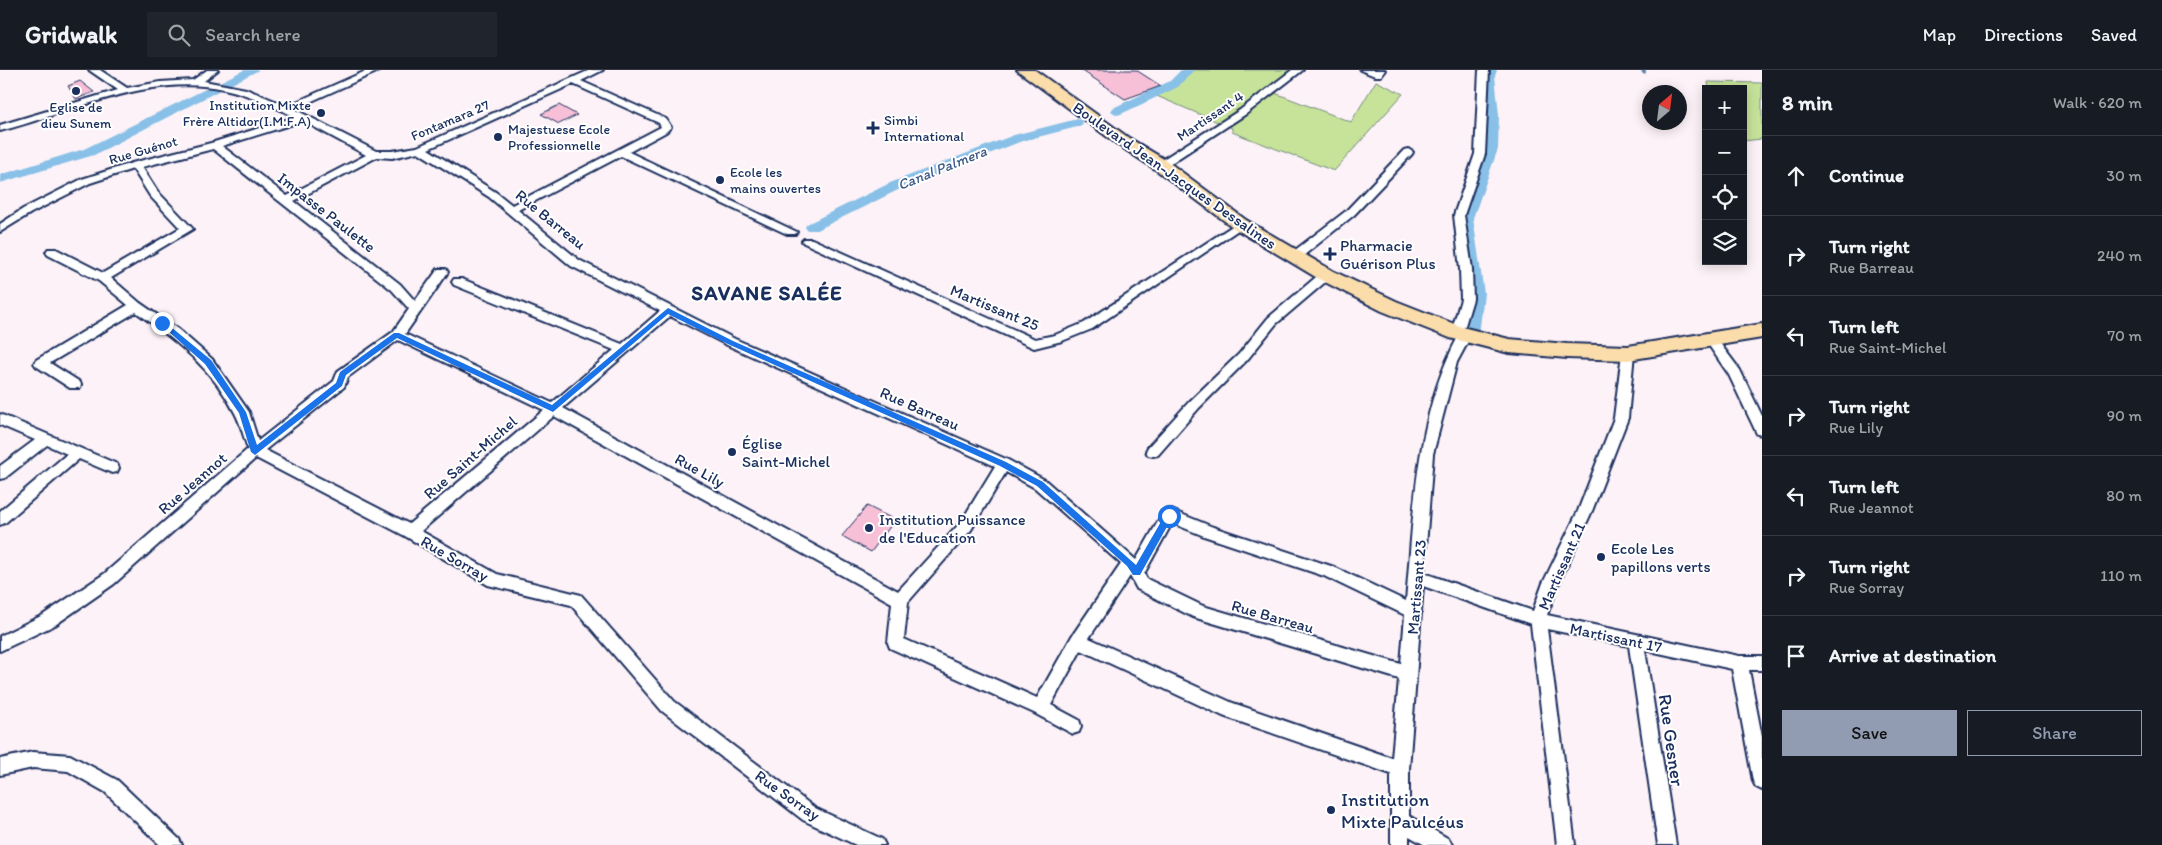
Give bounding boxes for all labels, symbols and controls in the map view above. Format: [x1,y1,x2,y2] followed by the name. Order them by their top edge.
[147,12,497,57] search box
[25,20,117,49] text: Gridwalk
[165,21,193,49] icon: search
[205,23,301,46] text: Search here
[1923,24,1956,46] text: Map
[1984,24,2063,46] text: Directions
[2091,24,2137,46] text: Saved
[70,85,82,97] marker: Eglise de dieu Sunem
[1642,85,1687,130] north arrow
[1702,85,1747,265] map controls
[1702,85,1747,130] button: +
[1174,88,1247,145] street label: Martissant 4
[1782,90,1832,115] text: 8 min
[2053,93,2142,112] text: Walk · 620 m
[409,96,492,145] street label: Fontamara 27
[183,97,311,130] place label: Institution Mixte Frère Altidor(I.M.F.A)
[1069,98,1280,253] street label: Boulevard Jean-Jacques Dessalines
[41,99,112,132] place label: Eglise de dieu Sunem
[315,107,327,119] marker: Institution Mixte Frère Altidor(I.M.F.A)
[884,112,964,145] place label: Simbi International
[508,121,611,154] place label: Majestuese Ecole Professionnelle
[866,121,880,135] marker: Simbi International
[1702,130,1747,175] button: −
[492,131,504,143] marker: Majestuese Ecole Professionnelle
[107,133,179,168] street label: Rue Guénot
[895,142,990,194] water label: Canal Palmera
[1782,162,1810,190] icon: ahead
[730,164,821,197] place label: Ecole les mains ouvertes
[1829,164,1904,187] text: Continue
[2106,166,2142,185] text: 30 m
[274,168,380,257] street label: Impasse Paulette
[714,174,726,186] marker: Ecole les mains ouvertes
[1702,175,1747,220] button: locate
[512,185,590,254] street label: Rue Barreau
[1702,220,1747,265] button: layers
[1829,235,1910,258] text: Turn right
[1340,236,1436,273] place label: Pharmacie Guérison Plus
[1782,242,1810,270] icon: right
[2097,246,2142,265] text: 240 m
[1324,248,1336,260] marker: Pharmacie Guérison Plus
[1829,258,1914,277] text: Rue Barreau
[691,280,843,305] district label: SAVANE SALÉE
[947,280,1042,335] street label: Martissant 25
[151,312,174,335] route end
[1829,315,1899,338] text: Turn left
[1782,322,1810,350] icon: left
[2107,326,2142,345] text: 70 m
[1829,338,1946,357] text: Rue Saint-Michel
[877,383,963,434] street label: Rue Barreau
[1829,395,1910,418] text: Turn right
[1782,402,1810,430] icon: right
[2107,406,2142,425] text: 90 m
[420,411,521,503] street label: Rue Saint-Michel
[1829,418,1883,437] text: Rue Lily
[742,434,831,471] place label: Église Saint-Michel
[726,446,738,458] marker: Église Saint-Michel
[154,448,231,518] street label: Rue Jeannot
[672,449,728,492] street label: Rue Lily
[1829,475,1899,498] text: Turn left
[1782,482,1810,510] icon: left
[2106,486,2142,505] text: 80 m
[1829,498,1914,517] text: Rue Jeannot
[1158,505,1181,528] route start
[879,510,1026,547] place label: Institution Puissance de l'Education
[1534,519,1589,613] street label: Martissant 21
[863,522,875,534] marker: Institution Puissance de l'Education
[417,531,492,586] street label: Rue Sorray
[1403,538,1430,635] street label: Martissant 23
[1611,539,1711,576] place label: Ecole Les papillons verts
[1595,551,1607,563] marker: Ecole Les papillons verts
[1829,555,1910,578] text: Turn right
[1782,562,1810,590] icon: right
[2100,566,2142,585] text: 110 m
[1829,578,1904,597] text: Rue Sorray
[1229,596,1316,637] street label: Rue Barreau
[1568,618,1664,657] street label: Martissant 17
[1782,642,1810,670] icon: arrive
[1829,644,1996,667] text: Arrive at destination
[1654,693,1689,788] street label: Rue Gesner
[1782,710,1957,756] button: Save
[1967,710,2142,756] button: Share
[751,766,824,825] street label: Rue Sorray
[1341,788,1464,833] place label: Institution Mixte Paulcéus
[1325,804,1337,816] marker: Institution Mixte Paulcéus

